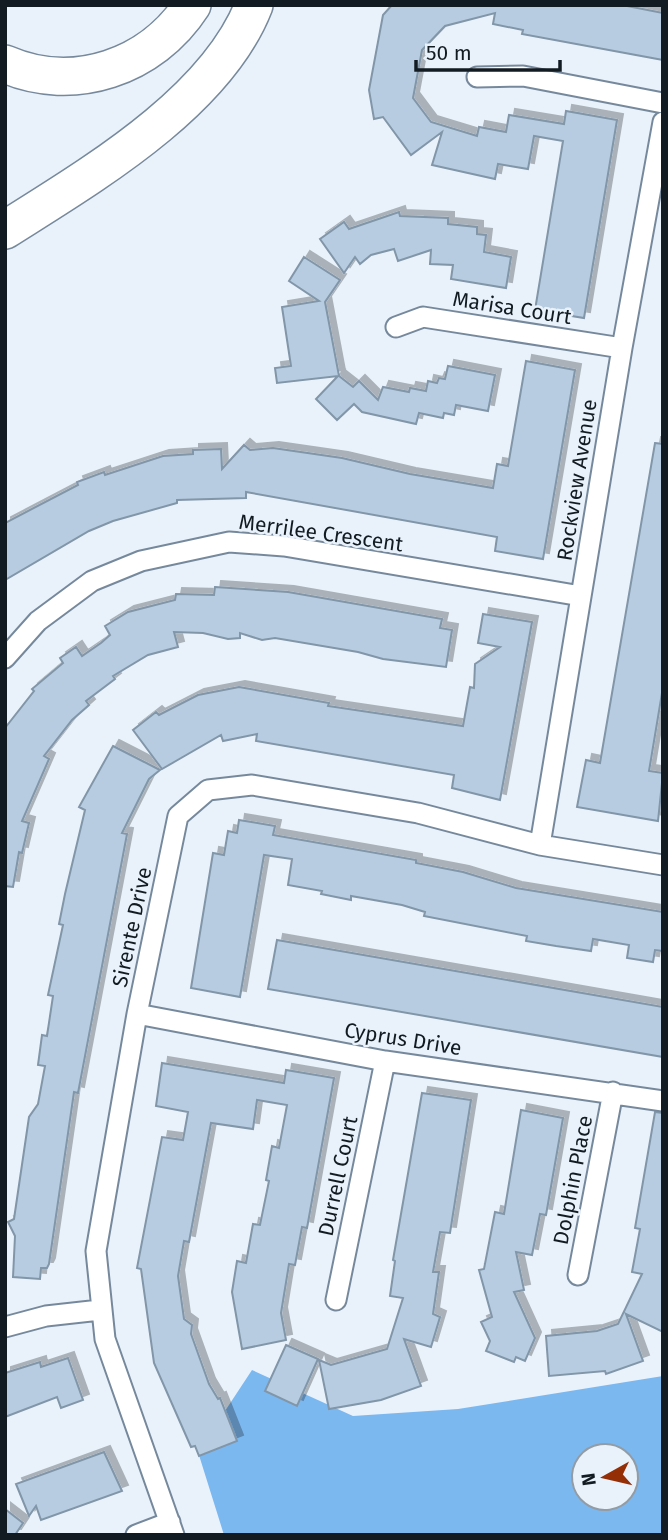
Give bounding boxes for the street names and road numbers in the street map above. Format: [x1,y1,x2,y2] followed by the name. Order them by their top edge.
[451,286,574,330] street label: Marisa Court
[551,397,603,563] street label: Rockview Avenue
[237,509,405,557] street label: Merrilee Crescent
[107,865,157,989] street label: Sirente Drive
[342,1017,464,1061] street label: Cyprus Drive
[313,1113,364,1238] street label: Durrell Court
[548,1113,598,1247] street label: Dolphin Place

